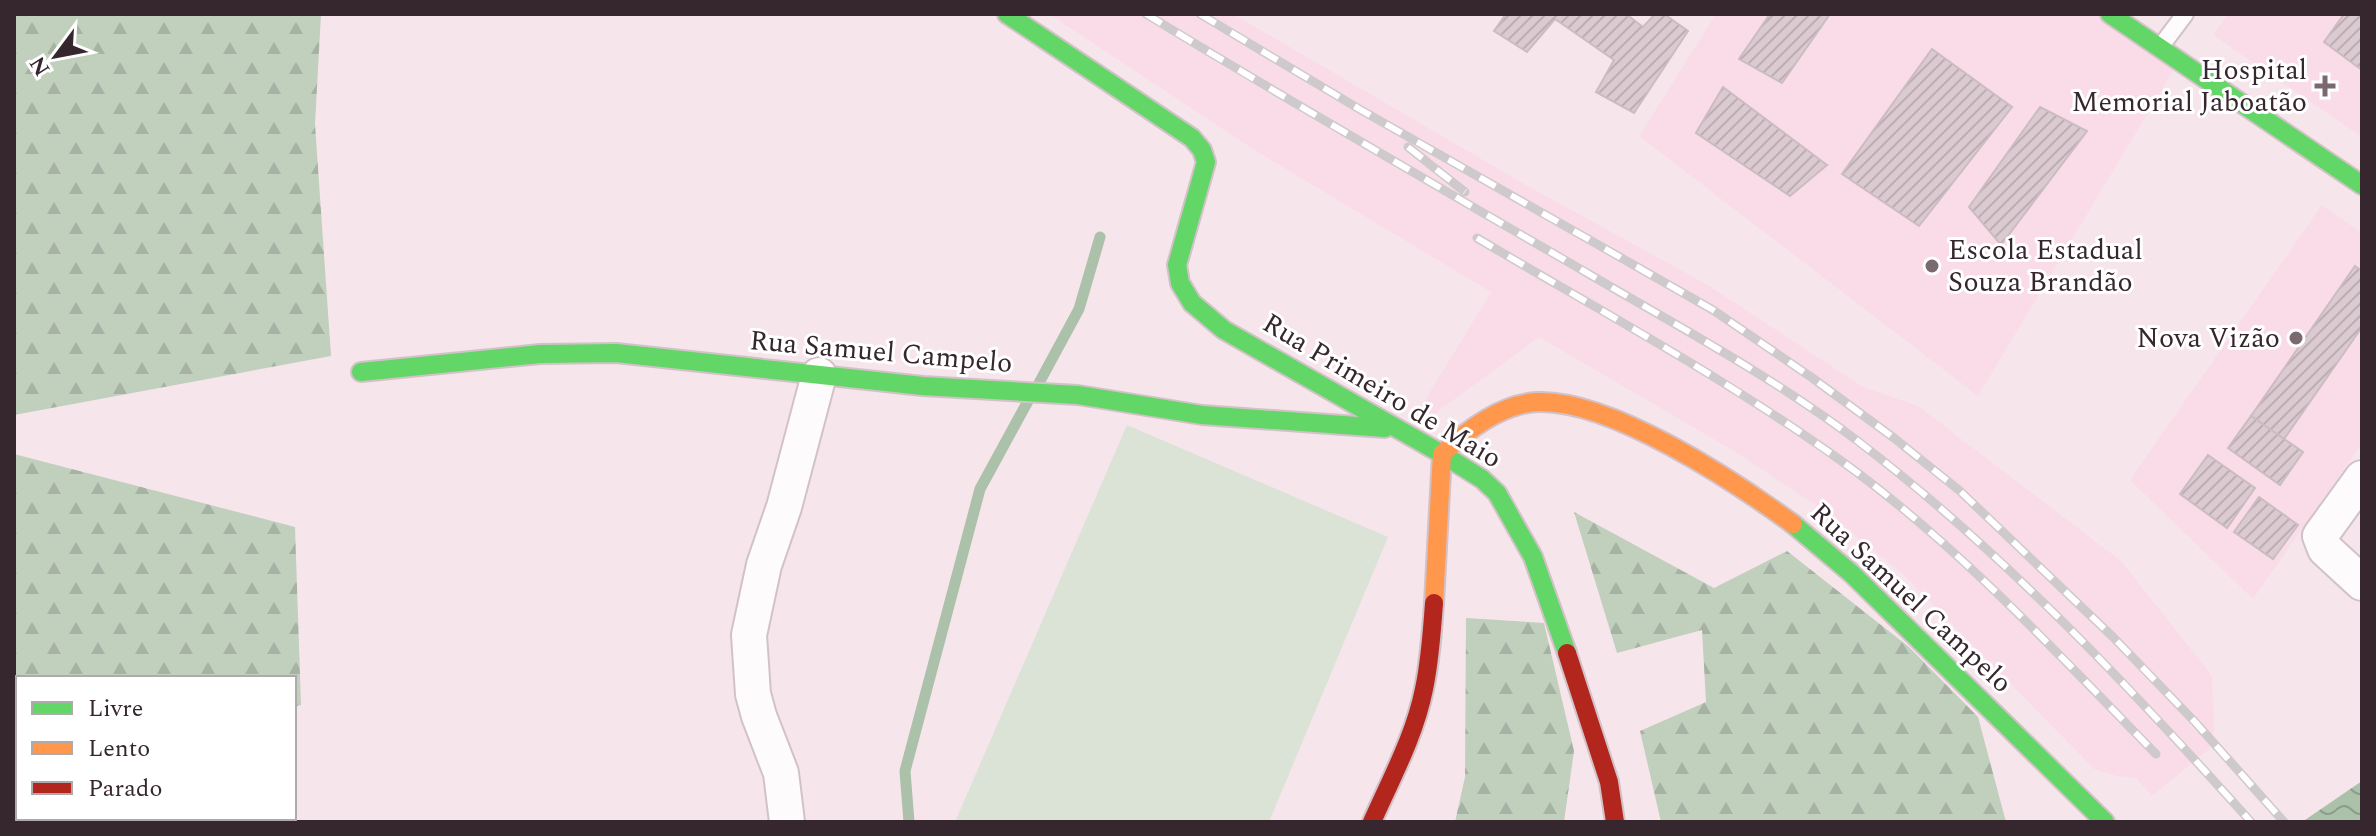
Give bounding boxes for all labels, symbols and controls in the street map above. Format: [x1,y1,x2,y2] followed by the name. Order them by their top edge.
[16,16,96,96] north arrow
[22,49,59,82] text: N
[2072,49,2307,124] place label: Hospital Memorial Jaboatão
[2314,75,2336,97] marker: Hospital Memorial Jaboatão
[1948,229,2143,304] place label: Escola Estadual Souza Brandão
[1923,257,1941,275] marker: Escola Estadual Souza Brandão
[1254,302,1510,480] street label: Rua Primeiro de Maio
[2137,317,2280,360] place label: Nova Vizão
[748,319,1014,385] street label: Rua Samuel Campelo
[2287,329,2305,347] marker: Nova Vizão
[1800,492,2022,704] street label: Rua Samuel Campelo
[16,676,296,820] legend
[88,691,143,727] text: Livre
[88,731,150,767] text: Lento
[88,771,162,807] text: Parado

